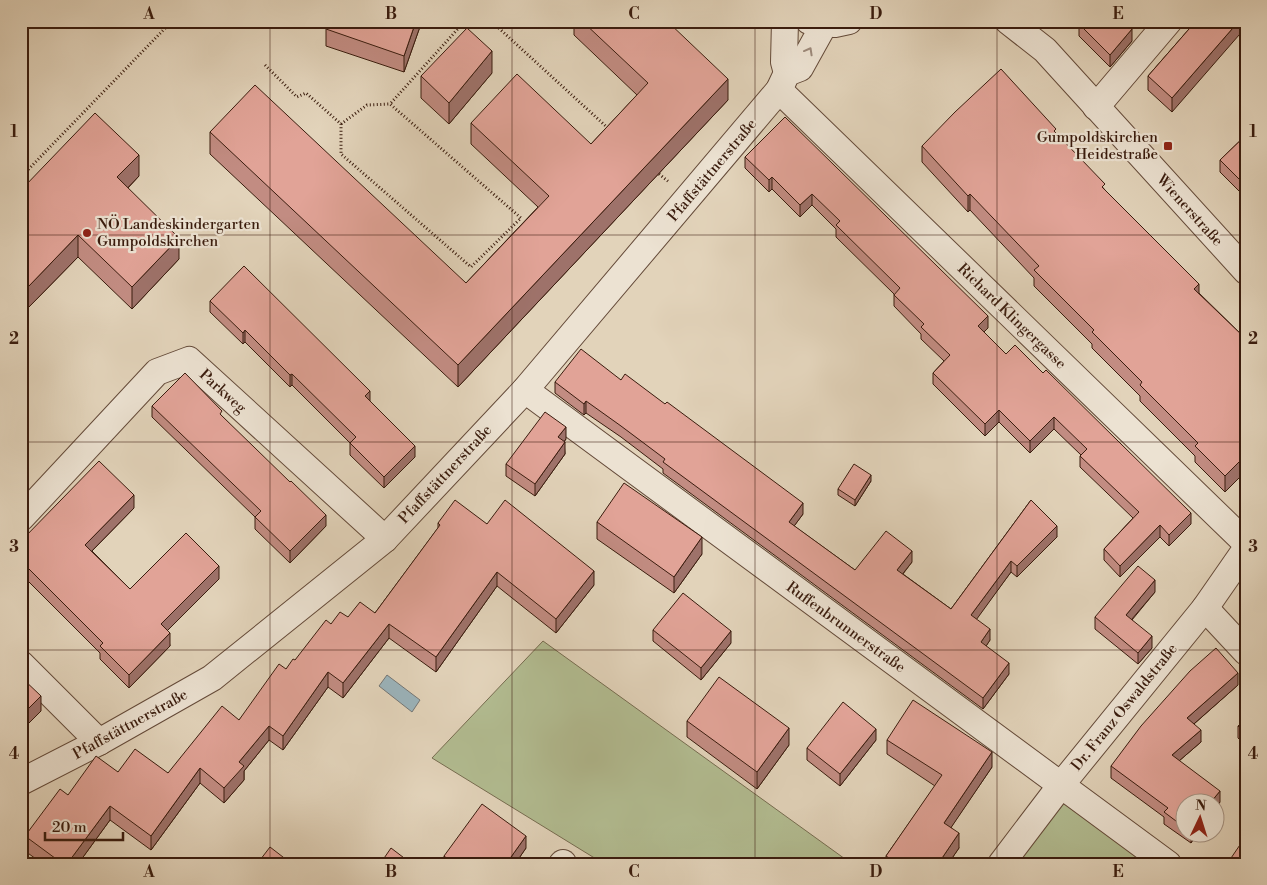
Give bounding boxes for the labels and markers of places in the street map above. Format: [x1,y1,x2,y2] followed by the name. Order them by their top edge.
[1037,128,1158,164] place label: Gumpoldskirchen Heidestraße
[1162,140,1174,152] marker: Gumpoldskirchen Heidestraße
[97,214,260,251] place label: NÖ Landeskindergarten Gumpoldskirchen
[81,227,93,239] marker: NÖ Landeskindergarten Gumpoldskirchen

